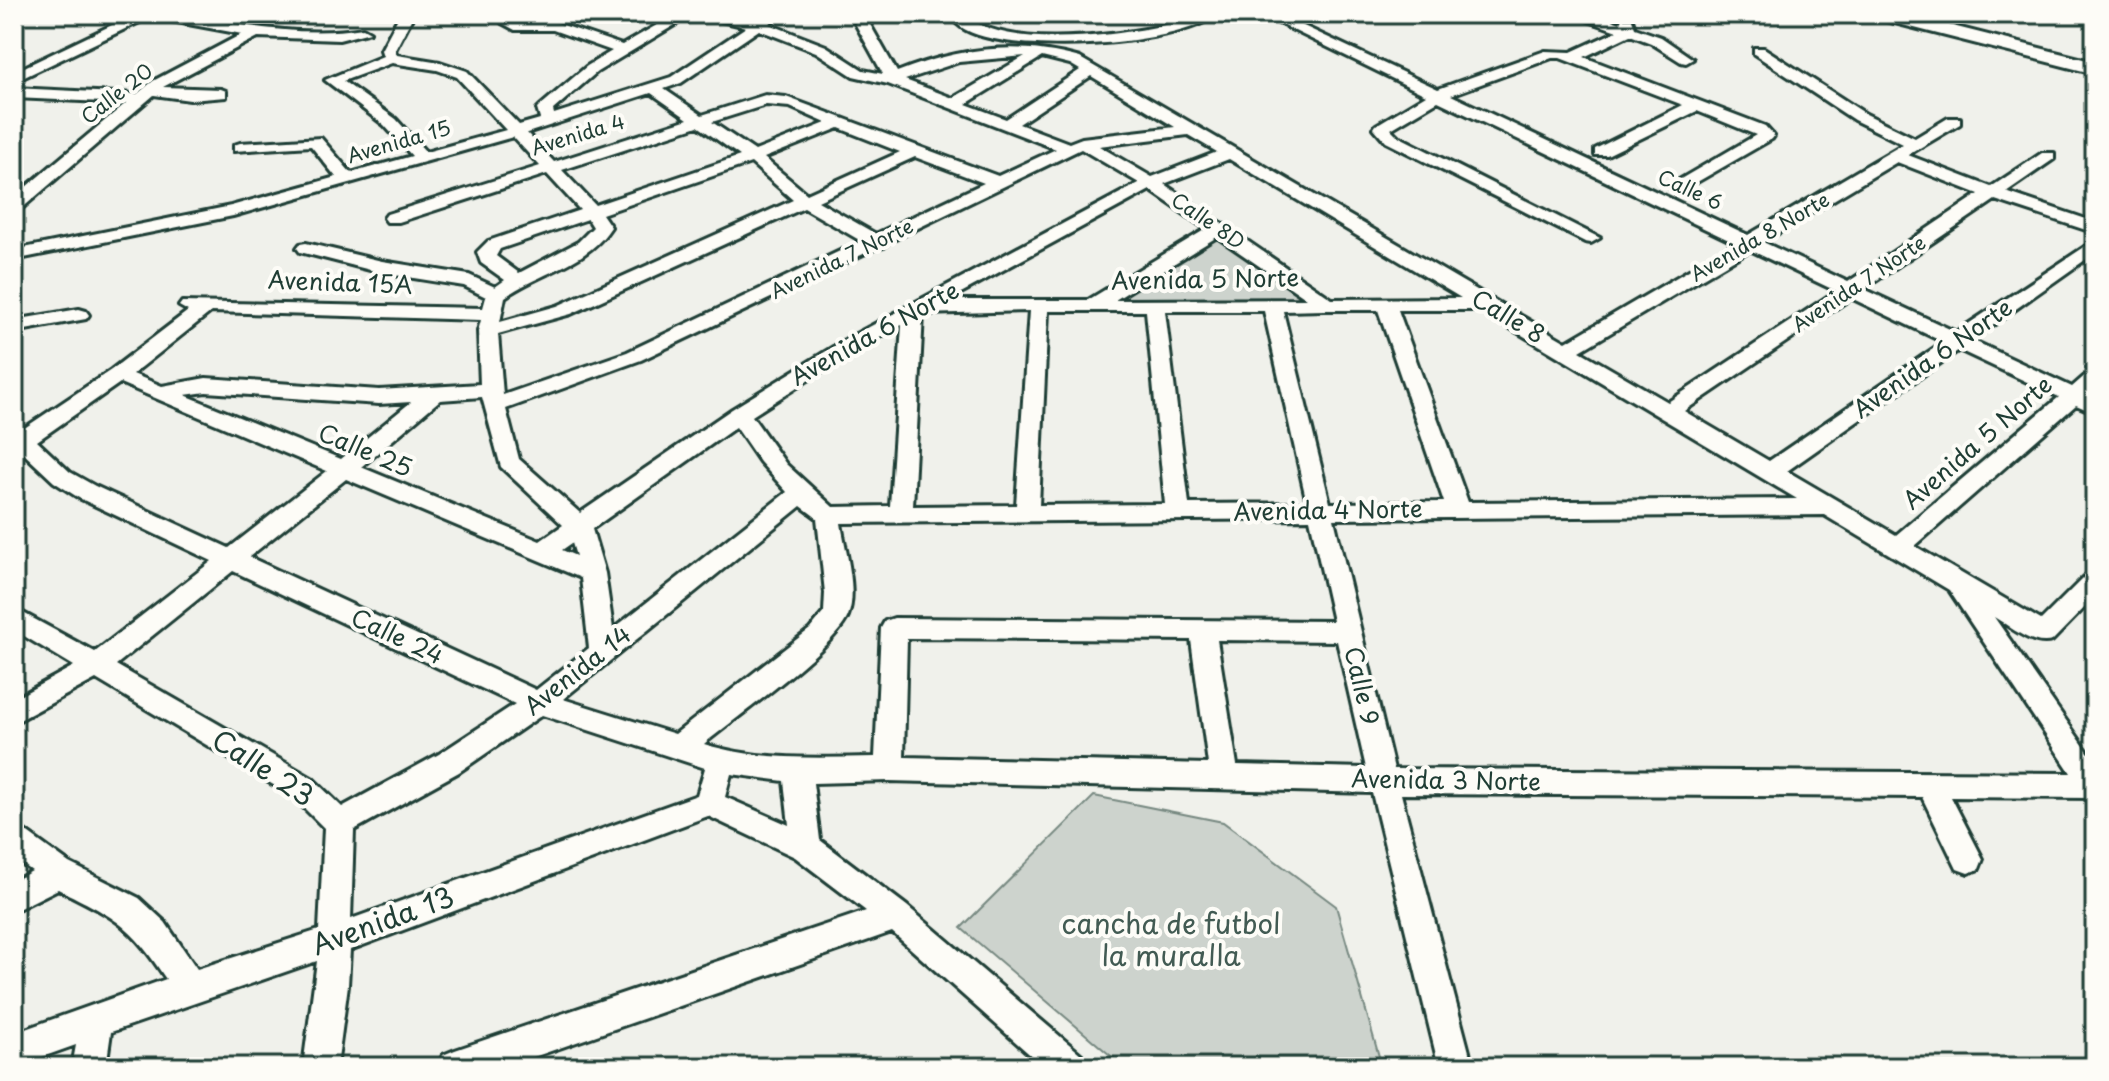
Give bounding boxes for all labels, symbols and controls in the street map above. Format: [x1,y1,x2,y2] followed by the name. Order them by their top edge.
[74,56,159,131] street label: Calle 20
[527,106,628,162] street label: Avenida 4
[343,112,454,170] street label: Avenida 15
[1653,161,1728,217] street label: Calle 6
[1166,184,1251,256] street label: Calle 8D
[1684,184,1835,288] street label: Avenida 8 Norte
[765,210,918,306] street label: Avenida 7 Norte
[1786,227,1931,339] street label: Avenida 7 Norte
[1111,258,1299,298] street label: Avenida 5 Norte
[267,260,413,302] street label: Avenida 15A
[783,271,965,394] street label: Avenida 6 Norte
[1465,279,1553,351] street label: Calle 8
[1845,289,2019,426] street label: Avenida 6 Norte
[1894,366,2059,517] street label: Avenida 5 Norte
[313,413,419,485] street label: Calle 25
[1233,489,1423,529] street label: Avenida 4 Norte
[346,598,450,672] street label: Calle 24
[515,616,638,723] street label: Avenida 14
[1336,643,1389,728] street label: Calle 9
[204,717,324,816] street label: Calle 23
[1351,759,1541,799] street label: Avenida 3 Norte
[305,874,460,965] street label: Avenida 13
[1062,901,1281,976] park label: cancha de futbol la muralla

